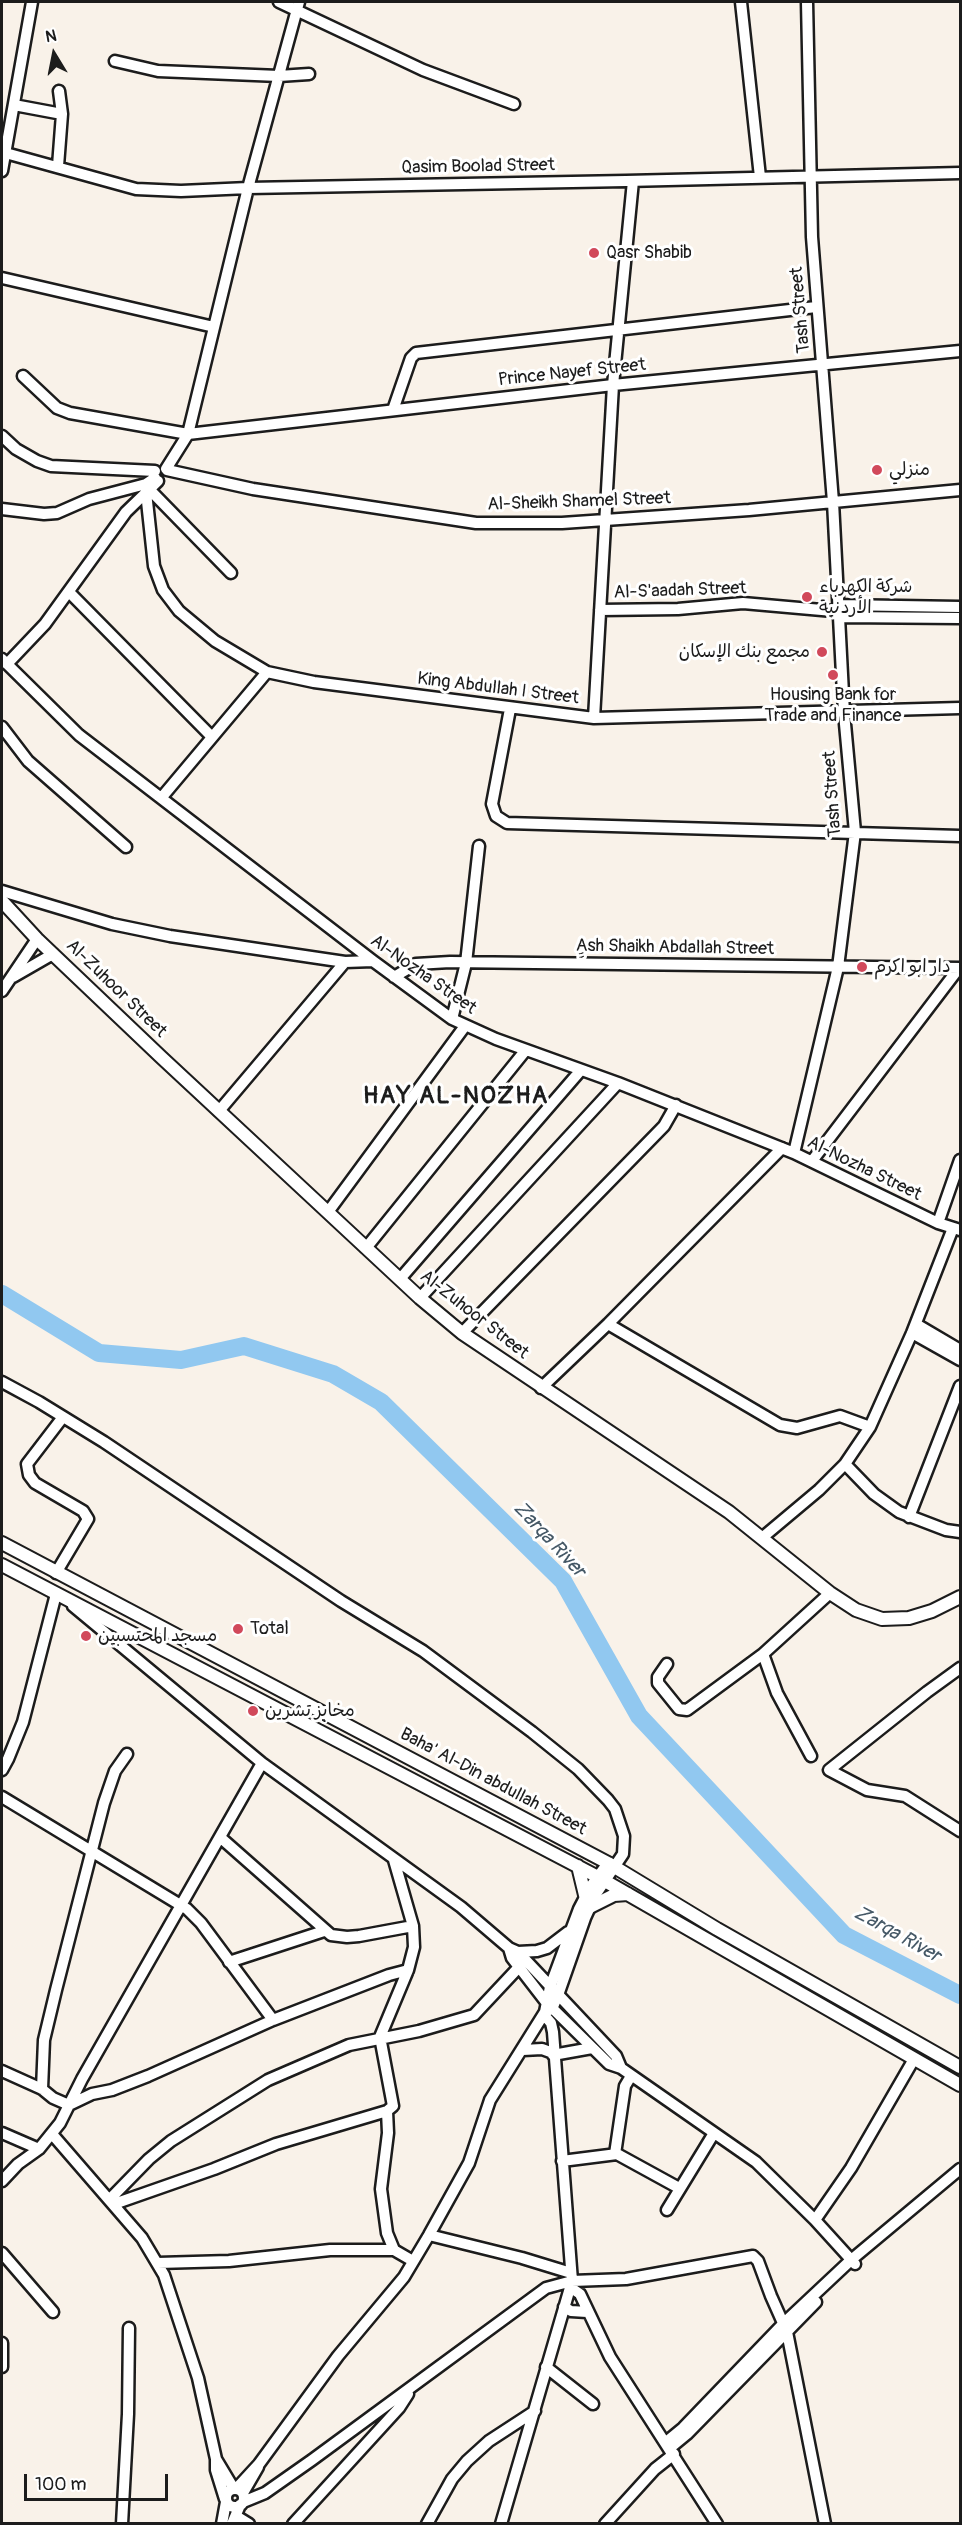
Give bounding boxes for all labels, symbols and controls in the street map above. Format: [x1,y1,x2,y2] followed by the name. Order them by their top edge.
[24,24,84,84] north arrow
[44,25,58,47] text: N
[401,155,555,179] street label: Qasim Boolad Street
[606,242,692,264] place label: Qasr Shabib
[587,246,601,260] marker: Qasr Shabib
[786,266,816,354] street label: Tash Street
[497,355,647,391] street label: Prince Nayef Street
[889,459,930,481] place label: منزلي
[870,463,884,477] marker: منزلي
[487,488,671,516] street label: Al-Sheikh Shamel Street
[819,576,912,618] place label: شركة الكهرباء الأردنية
[613,578,747,604] street label: Al-S'aadah Street
[800,590,814,604] marker: شركة الكهرباء الأردنية
[679,641,810,663] place label: مجمع بنك الإسكان
[815,645,829,659] marker: مجمع بنك الإسكان
[416,668,580,710] street label: King Abdullah I Street
[826,668,840,682] marker: Housing Bank for Trade and Finance
[765,684,901,726] place label: Housing Bank for Trade and Finance
[819,750,847,838] street label: Tash Street
[366,930,480,1020] street label: Al-Nozha Street
[61,935,171,1043] street label: Al-Zuhoor Street
[576,935,774,961] street label: ِِAsh Shaikh Abdallah Street
[874,956,951,978] place label: دار ابو اكرم
[855,960,869,974] marker: دار ابو اكرم
[363,1083,549,1111] district label: HAY AL-NOZHA
[803,1132,925,1206] street label: Al-Nozha Street
[415,1266,533,1364] street label: Al-Zuhoor Street
[508,1497,590,1583] water label: Zarqa River
[250,1618,289,1640] place label: Total
[231,1622,245,1636] marker: Total
[98,1625,217,1647] place label: مسجد المحتسبين
[79,1629,93,1643] marker: مسجد المحتسبين
[265,1700,355,1722] place label: مخابز تشرين
[246,1704,260,1718] marker: مخابز تشرين
[396,1724,590,1840] street label: Baha' Al-Din abdullah Street
[850,1902,944,1968] water label: Zarqa River
[27,2462,171,2500] scale bar
[35,2473,87,2496] text: 100 m

